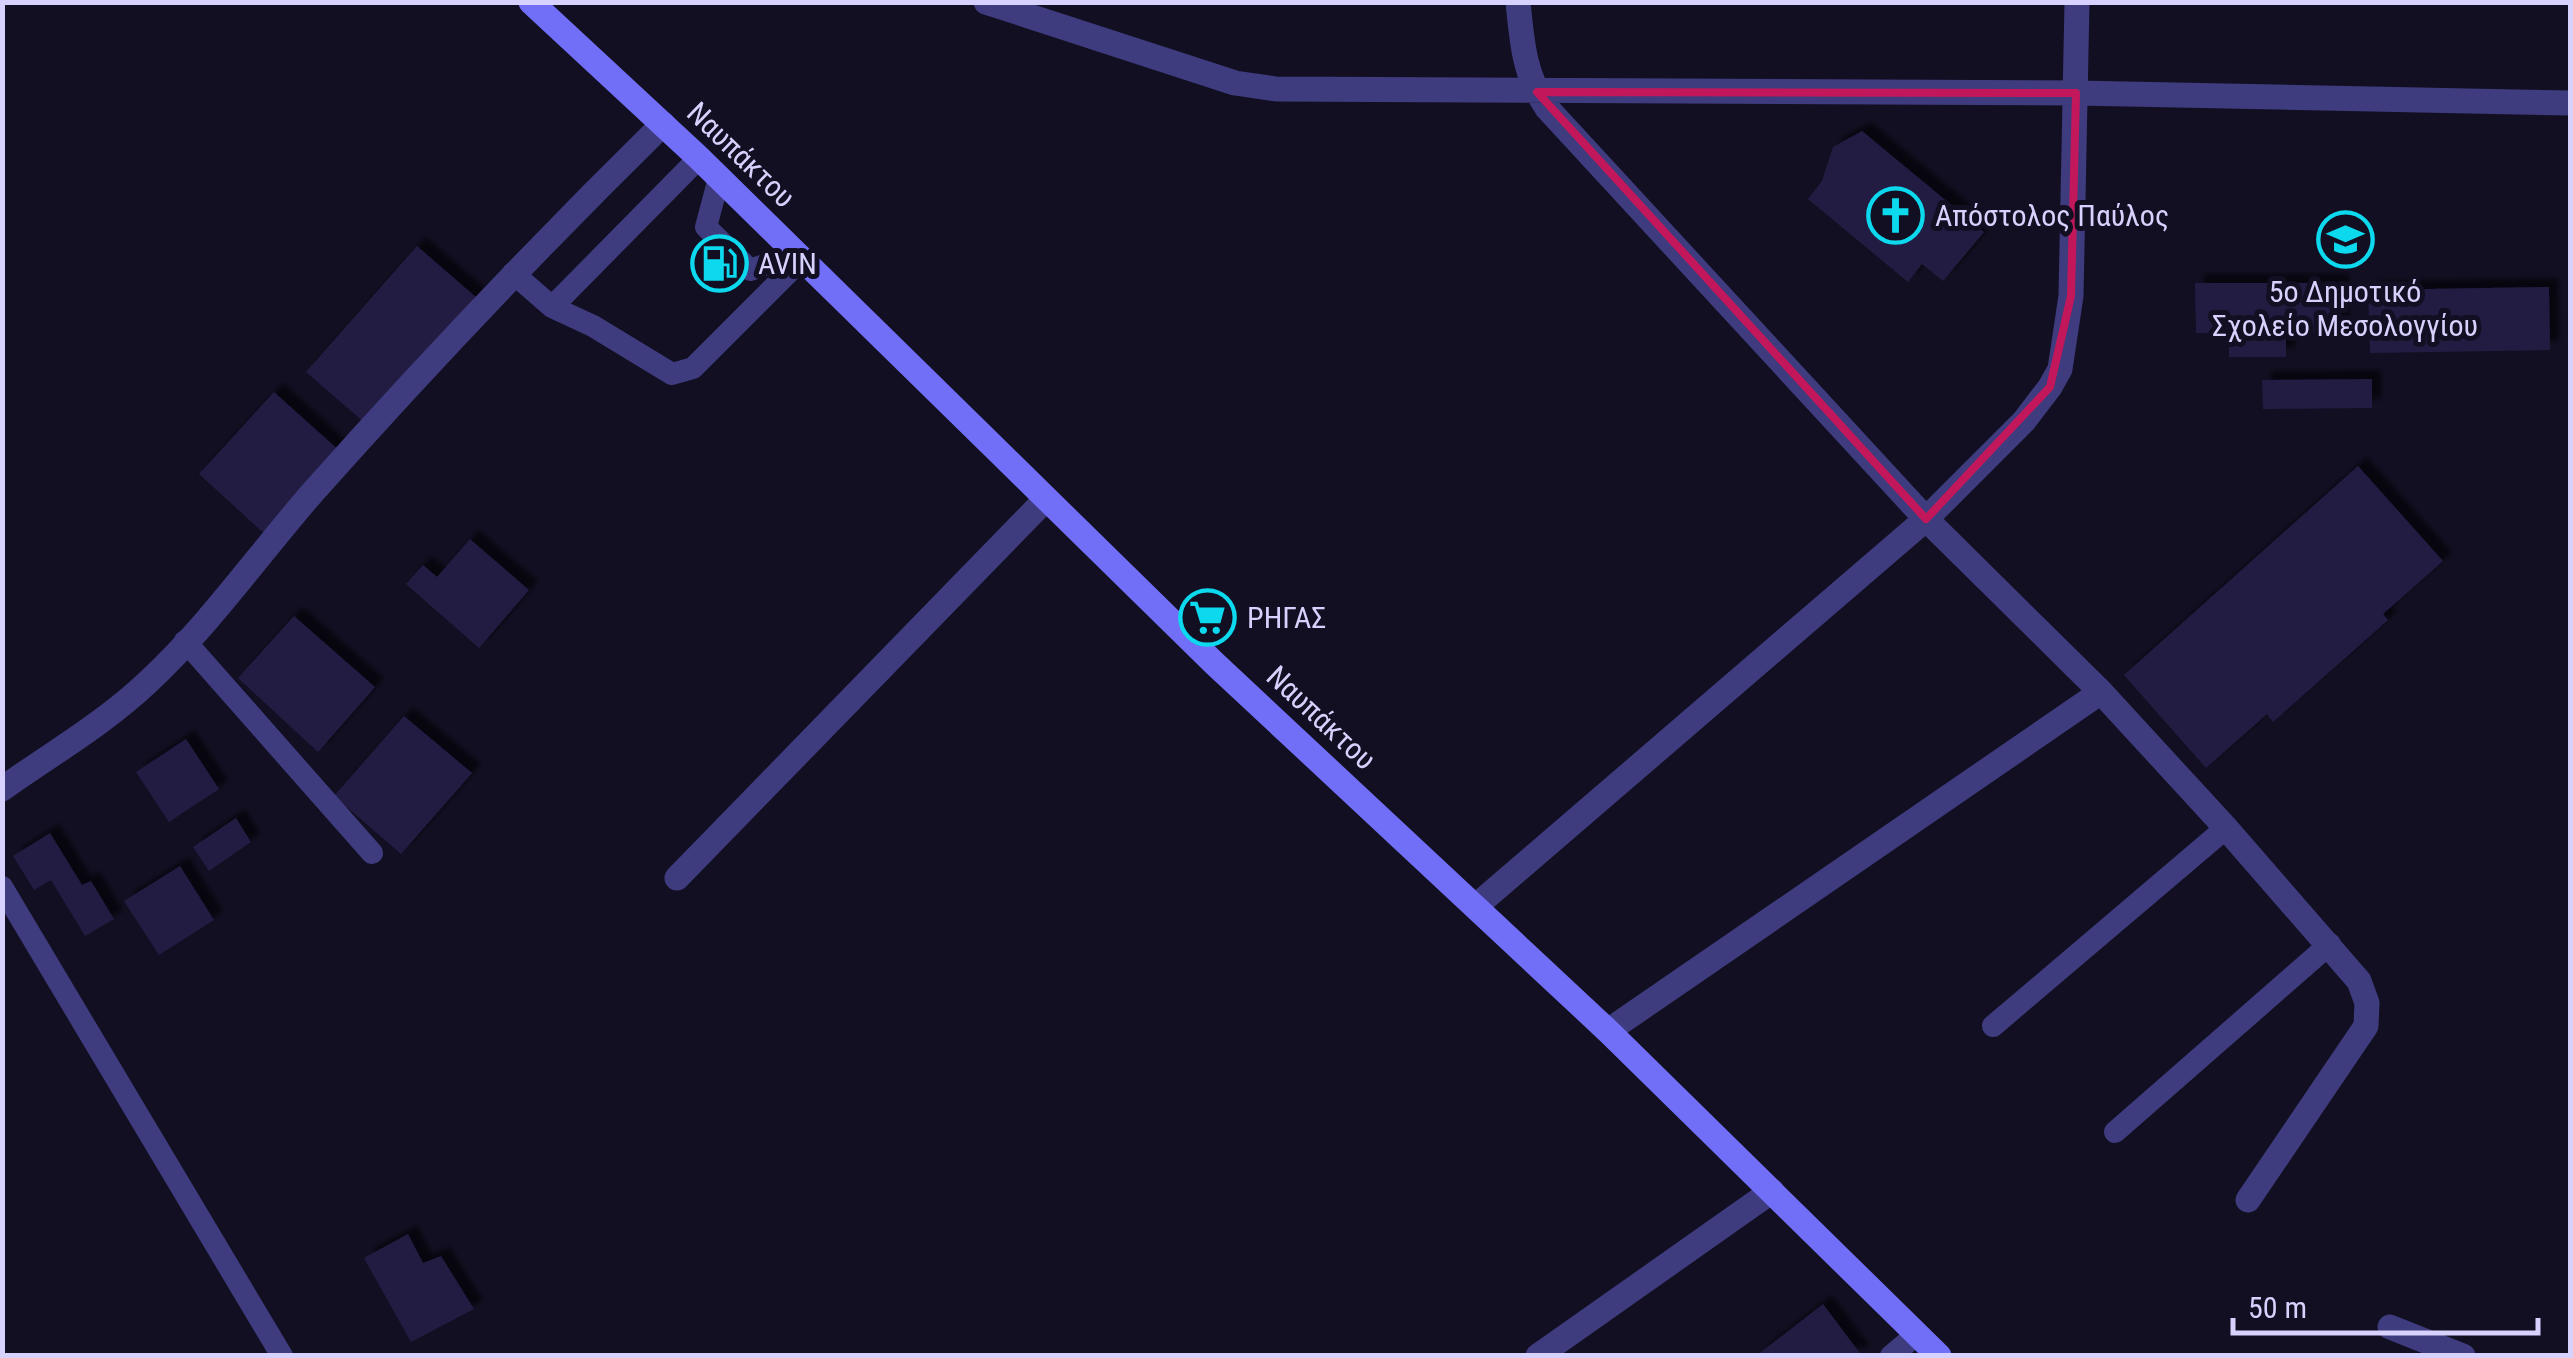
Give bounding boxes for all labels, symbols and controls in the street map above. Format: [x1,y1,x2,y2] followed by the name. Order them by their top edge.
[680,95,802,215] street label: Ναυπάκτου
[1866,186,1926,246] church icon: Απόστολος Παύλος
[1935,198,2169,233] place label: Απόστολος Παύλος
[2315,209,2375,269] school or university icon: 5ο Δημοτικό Σχολείο Μεσολογγίου
[689,234,749,294] fuel station icon: AVIN
[758,246,817,281] place label: AVIN
[2212,274,2478,343] place label: 5ο Δημοτικό Σχολείο Μεσολογγίου
[1178,588,1238,648] supermarket icon: ΡΗΓΑΣ
[1247,600,1326,635] place label: ΡΗΓΑΣ
[1260,658,1383,777] street label: Ναυπάκτου
[2233,1273,2538,1335] scale bar
[2248,1290,2307,1325] text: 50 m

